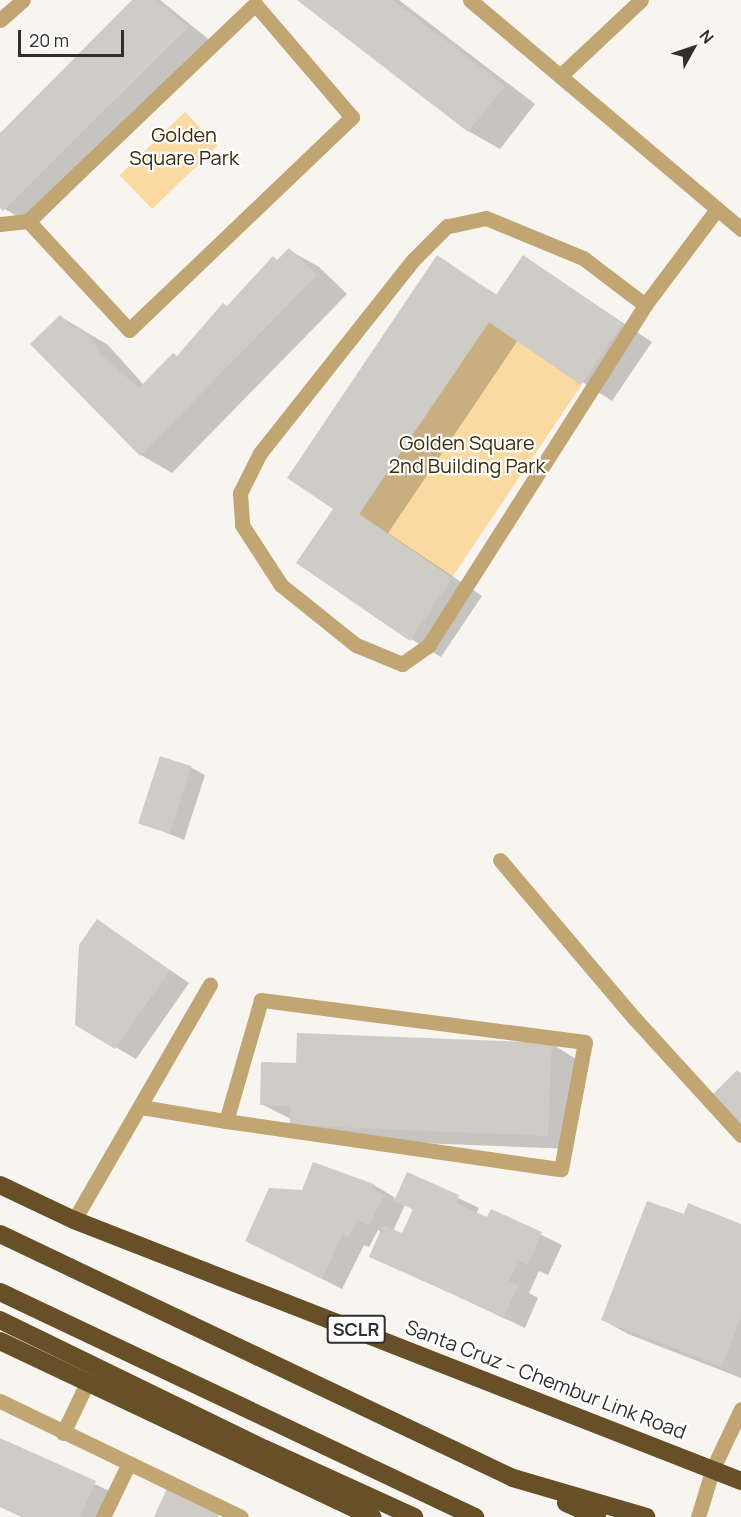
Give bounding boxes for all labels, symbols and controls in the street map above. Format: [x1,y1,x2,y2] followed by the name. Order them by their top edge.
[21,18,128,56] scale bar
[663,18,723,78] north arrow
[695,25,719,48] text: N
[29,28,69,52] text: 20 m
[129,123,239,170] park label: Golden Square Park
[389,431,545,478] park label: Golden Square 2nd Building Park
[326,1314,386,1344] road number: SCLR
[402,1314,690,1444] street label: Santa Cruz – Chembur Link Road

